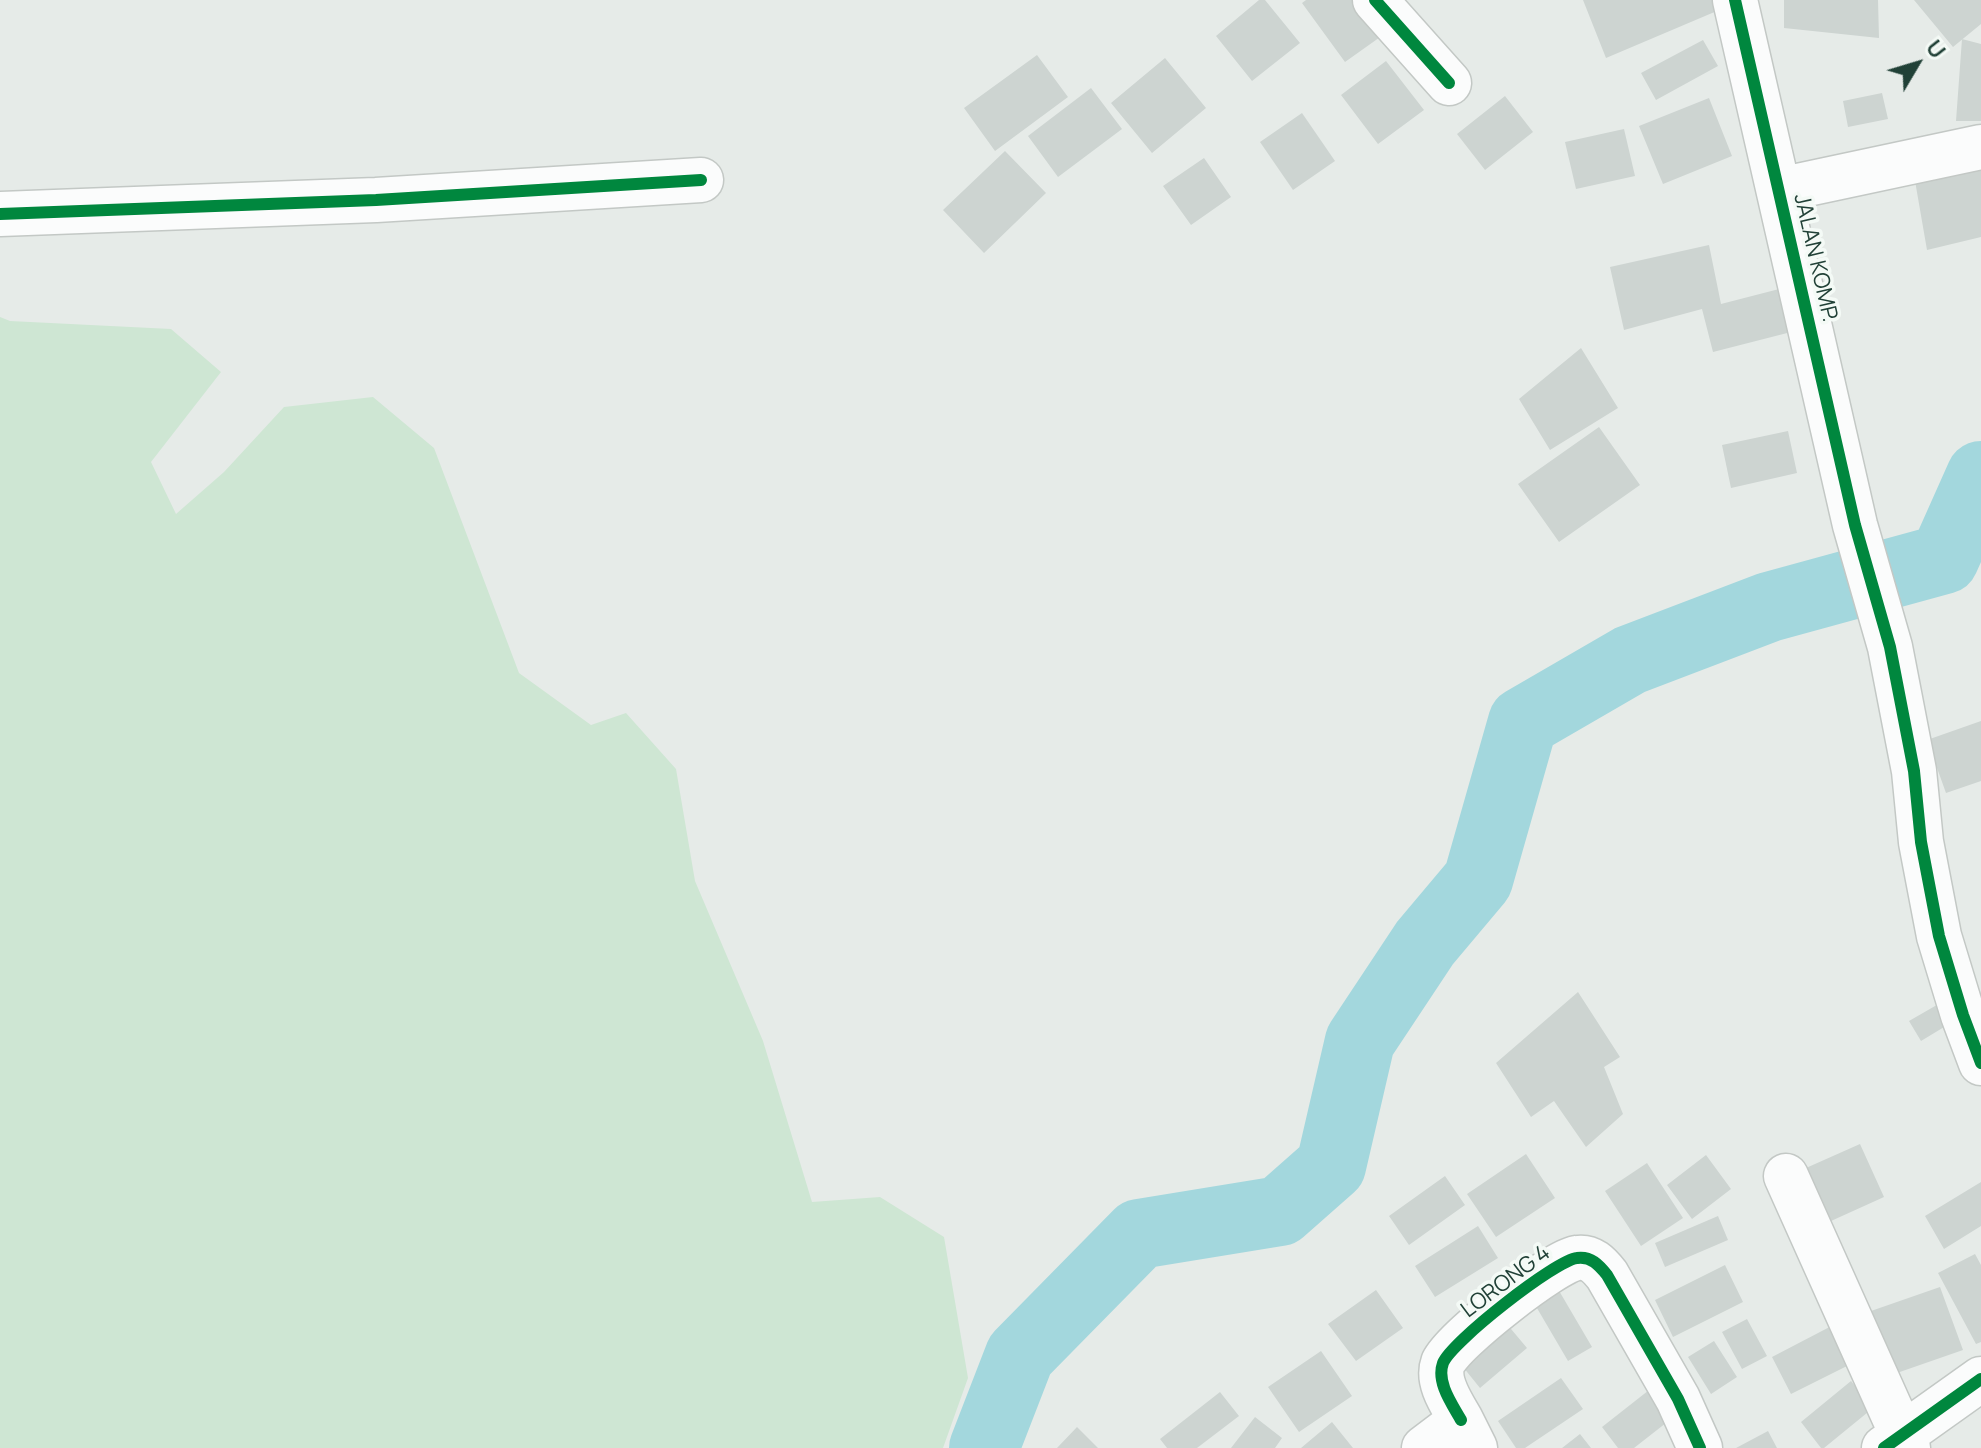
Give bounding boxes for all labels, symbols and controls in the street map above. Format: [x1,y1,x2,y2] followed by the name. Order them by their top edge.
[1877,24,1957,104] north arrow
[1919,34,1953,65] text: U
[1787,192,1843,324] street label: JALAN KOMP.
[1456,1240,1556,1324] street label: LORONG 4

